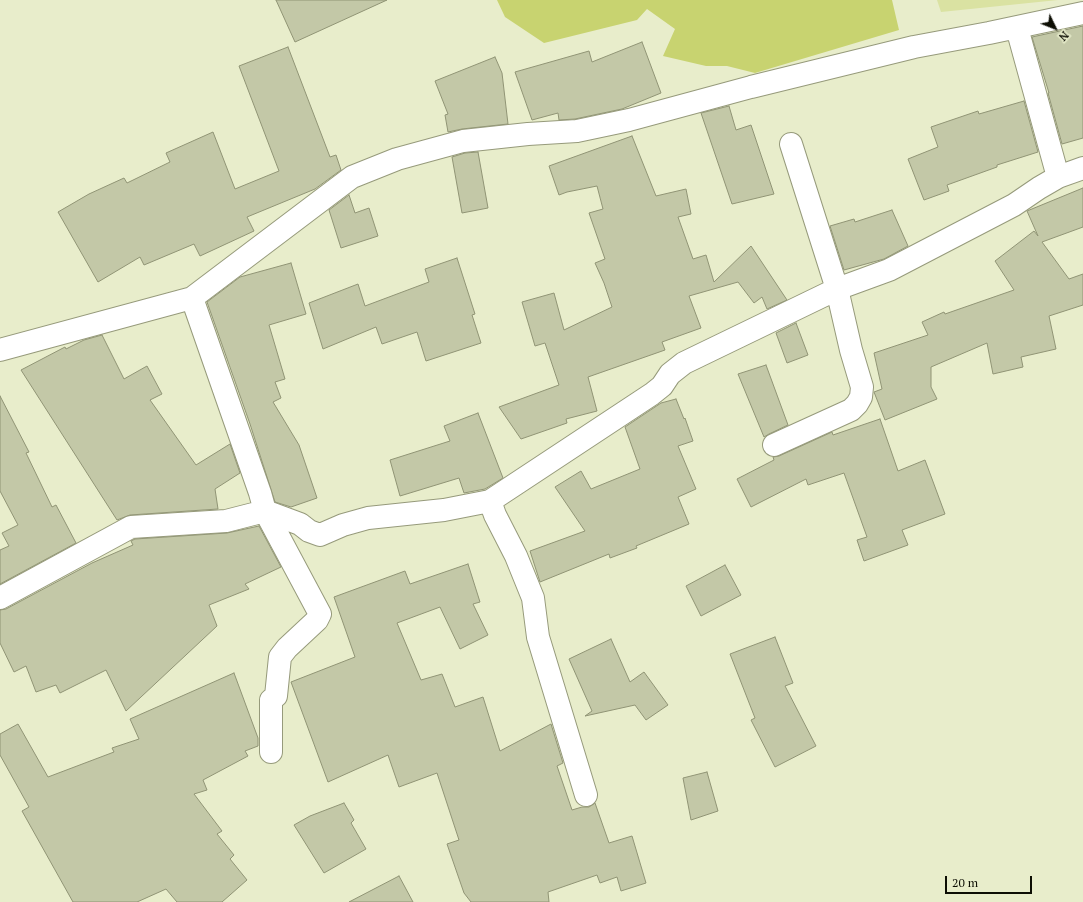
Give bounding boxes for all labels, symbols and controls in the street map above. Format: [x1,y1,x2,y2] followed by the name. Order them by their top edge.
[1035,8,1075,48] north arrow
[1056,28,1072,44] text: N
[947,868,1034,894] scale bar
[952,875,978,890] text: 20 m

